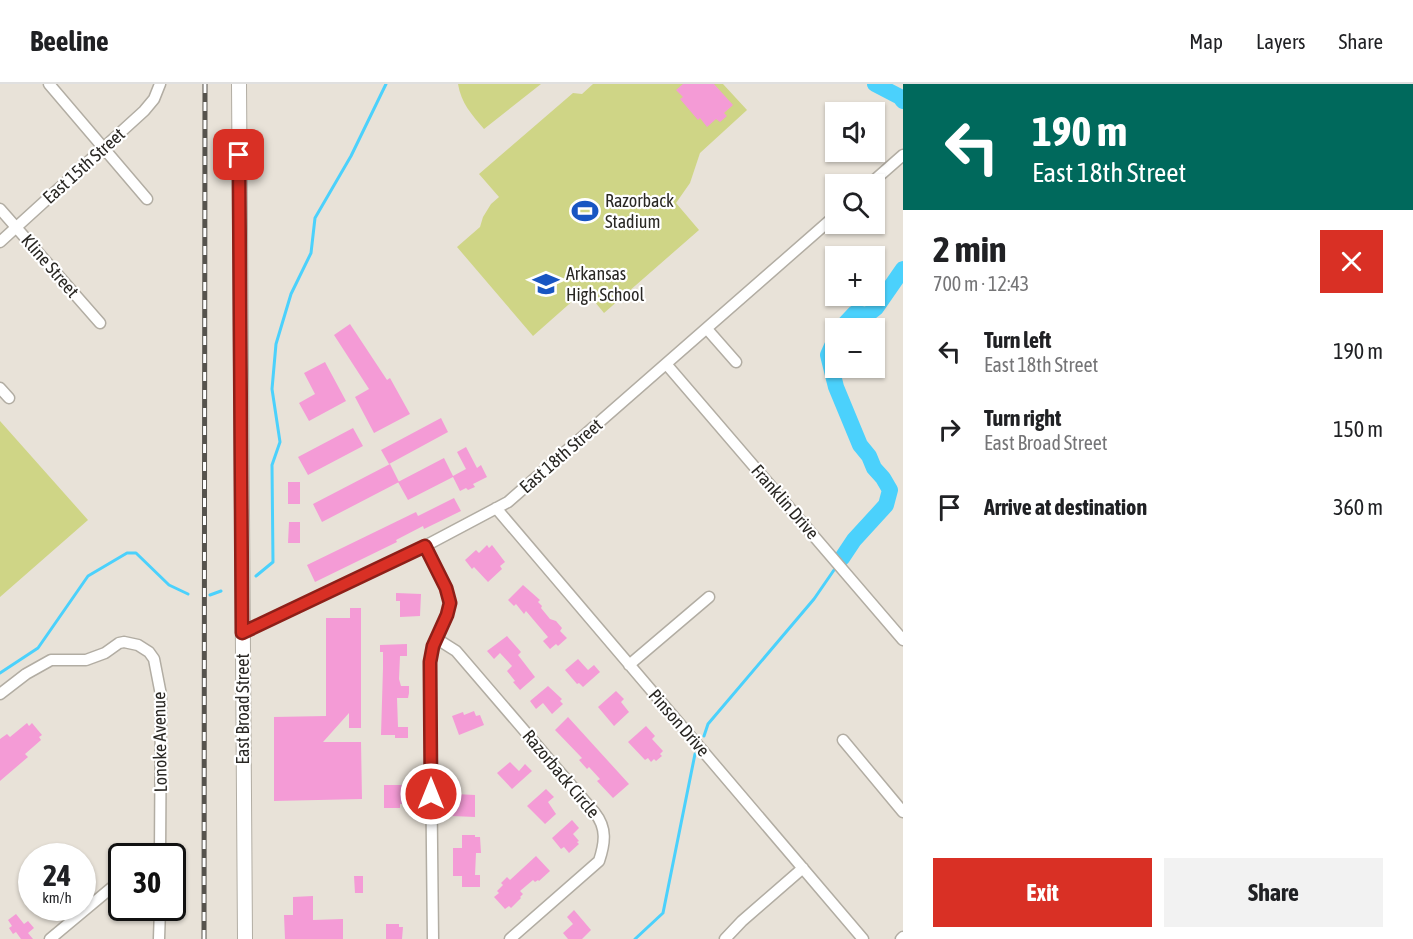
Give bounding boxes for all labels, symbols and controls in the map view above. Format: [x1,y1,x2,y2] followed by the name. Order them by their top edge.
[30,25,109,57] text: Beeline
[1189,29,1223,53] text: Map
[1256,29,1306,53] text: Layers
[1339,29,1383,53] text: Share
[825,102,885,378] map controls
[825,102,885,162] button: sound
[1032,107,1127,155] text: 190 m
[933,108,1011,186] icon: left
[38,123,129,208] street label: East 15th Street
[213,129,264,180] pin
[222,138,255,171] icon: arrive
[1032,157,1186,188] text: East 18th Street
[825,174,885,234] button: search
[605,190,674,232] place label: Razorback Stadium
[570,196,600,226] sports icon: Razorback Stadium
[933,228,1007,270] text: 2 min
[17,230,83,301] street label: Kline Street
[1320,230,1383,293] button: close
[825,246,885,306] button: +
[566,263,644,305] place label: Arkansas High School
[531,269,561,299] school or university icon: Arkansas High School
[933,272,1029,295] text: 700 m · 12:43
[825,318,885,378] button: −
[984,327,1051,353] text: Turn left
[933,335,966,368] icon: left
[1333,338,1383,364] text: 190 m
[984,353,1098,376] text: East 18th Street
[984,405,1061,431] text: Turn right
[933,413,966,446] icon: right
[515,414,606,497] street label: East 18th Street
[1333,416,1383,442] text: 150 m
[984,431,1108,454] text: East Broad Street
[747,460,823,543] street label: Franklin Drive
[933,491,966,524] icon: arrive
[984,494,1147,520] text: Arrive at destination
[1333,494,1383,520] text: 360 m
[232,653,253,765] street label: East Broad Street
[644,685,714,761] street label: Pinson Drive
[148,692,171,793] street label: Lonoke Avenue
[519,725,604,822] street label: Razorback Circle
[399,762,463,826] position arrow
[108,843,186,921] speed limit sign: 30
[43,858,71,892] text: 24
[933,858,1152,927] button: Exit
[1164,858,1383,927] button: Share
[42,889,72,906] text: km/h

